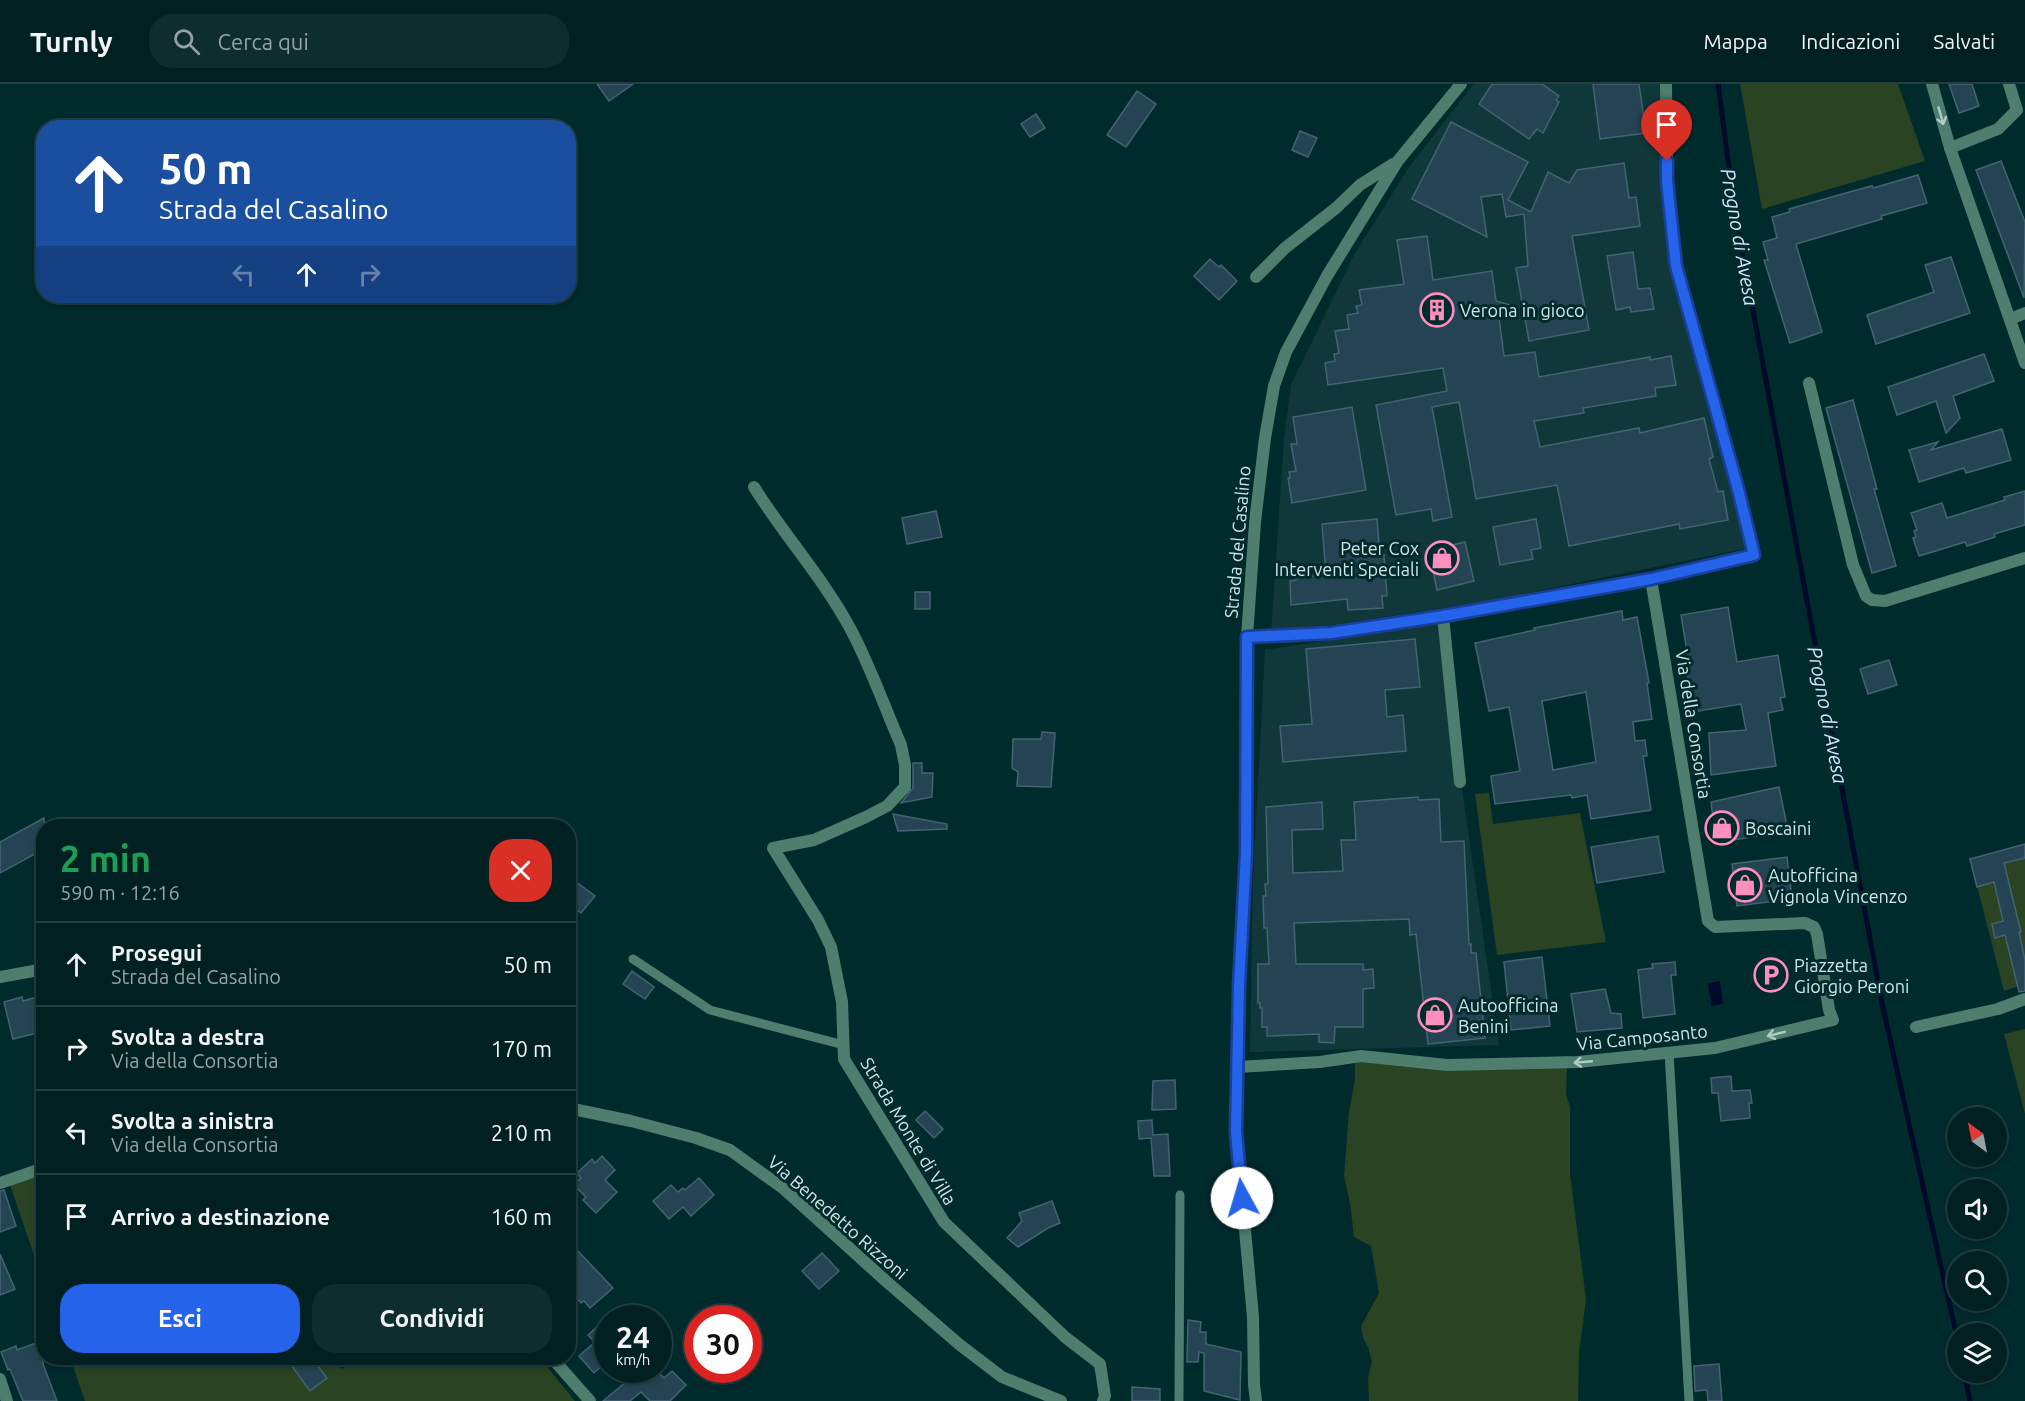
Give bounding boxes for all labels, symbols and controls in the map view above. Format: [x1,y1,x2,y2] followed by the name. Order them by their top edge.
[149,14,569,68] search box
[170,25,203,58] icon: search
[30,26,113,57] text: Turnly
[218,29,309,54] text: Cerca qui
[1703,29,1768,53] text: Mappa
[1801,29,1900,53] text: Indicazioni
[1933,29,1995,53] text: Salvati
[1641,99,1692,161] pin
[1936,106,1947,125] one-way arrow
[1650,108,1683,141] icon: arrive
[60,144,138,222] icon: ahead
[159,145,253,192] text: 50 m
[1717,166,1763,308] water label: Progno di Avesa
[159,194,389,224] text: Strada del Casalino
[227,258,260,291] icon: left
[290,258,323,291] icon: ahead
[353,258,386,291] icon: right
[1419,292,1455,328] building icon: Verona in gioco
[1460,300,1585,320] place label: Verona in gioco
[1220,465,1254,619] street label: Strada del Casalino
[1274,538,1419,579] place label: Peter Cox Interventi Speciali
[1424,540,1460,576] shop icon: Peter Cox Interventi Speciali
[1803,644,1853,786] water label: Progno di Avesa
[1672,648,1716,800] street label: Via della Consortia
[1704,810,1740,846] shop icon: Boscaini
[1745,818,1811,838] place label: Boscaini
[60,838,151,879] text: 2 min
[489,839,552,902] button: close
[1768,865,1907,906] place label: Autofficina Vignola Vincenzo
[1727,867,1763,903] shop icon: Autofficina Vignola Vincenzo
[60,881,180,904] text: 590 m · 12:16
[111,940,202,965] text: Prosegui
[60,948,93,981] icon: ahead
[503,952,552,977] text: 50 m
[1794,955,1909,996] place label: Piazzetta Giorgio Peroni
[1753,957,1789,993] parking icon: Piazzetta Giorgio Peroni
[111,965,281,988] text: Strada del Casalino
[1458,995,1558,1036] place label: Autoofficina Benini
[1417,997,1453,1033] shop icon: Autoofficina Benini
[1576,1020,1708,1054] street label: Via Camposanto
[111,1024,265,1049] text: Svolta a destra
[1767,1029,1786,1041] one-way arrow
[60,1032,93,1065] icon: right
[491,1036,552,1061] text: 170 m
[111,1049,279,1072] text: Via della Consortia
[857,1054,961,1208] street label: Strada Monte di Villa
[1574,1056,1594,1067] one-way arrow
[1947,1107,2007,1167] north arrow
[1947,1107,2007,1383] map controls
[111,1108,274,1133] text: Svolta a sinistra
[60,1116,93,1149] icon: left
[491,1120,552,1145] text: 210 m
[111,1133,279,1156] text: Via della Consortia
[764,1151,912,1283] street label: Via Benedetto Rizzoni
[1210,1166,1274,1230] position arrow
[1947,1179,2007,1239] button: sound
[60,1200,93,1233] icon: arrive
[111,1204,330,1229] text: Arrivo a destinazione
[491,1204,552,1229] text: 160 m
[1947,1251,2007,1311] button: search
[60,1284,300,1353] button: Esci
[312,1284,552,1353] button: Condividi
[684,1305,762,1383] speed limit sign: 30
[616,1320,650,1354] text: 24
[1947,1323,2007,1383] button: layers
[616,1351,650,1368] text: km/h

